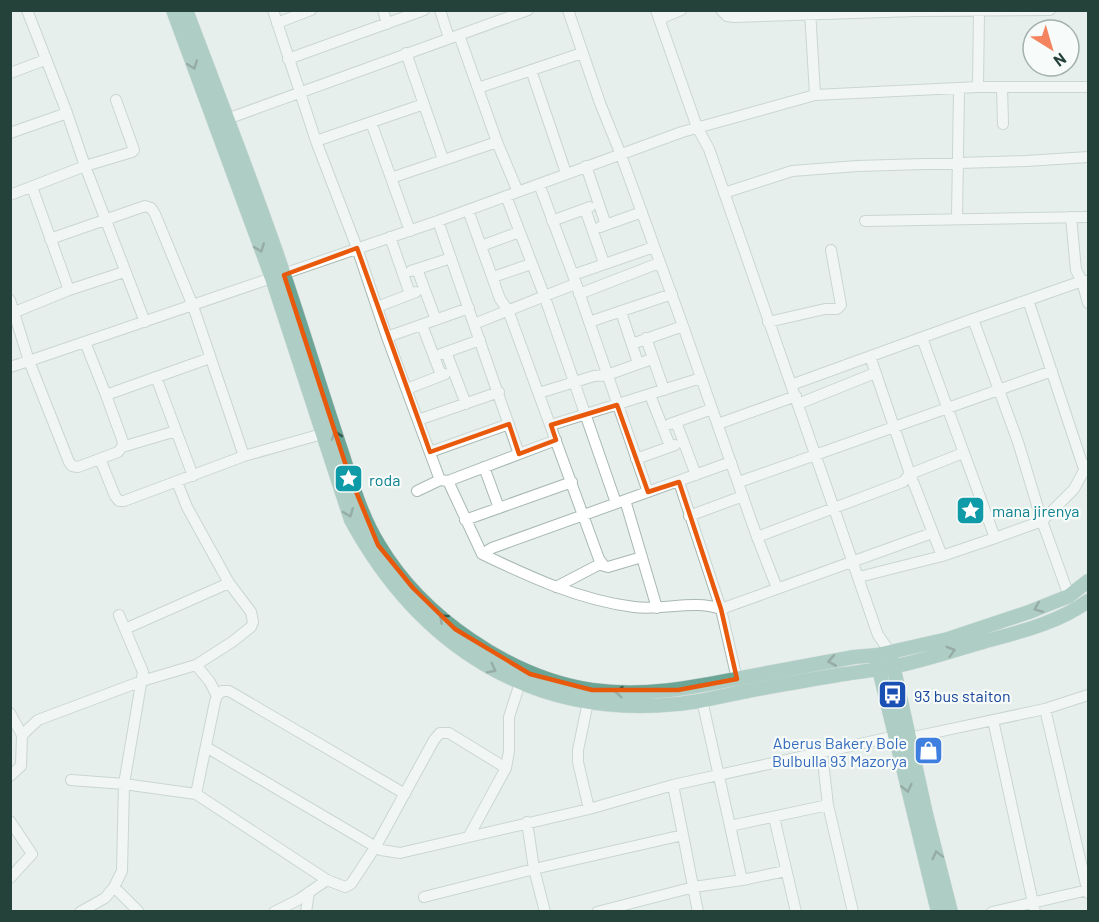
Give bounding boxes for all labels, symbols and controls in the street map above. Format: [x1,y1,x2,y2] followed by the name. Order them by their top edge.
[1021,18,1081,78] north arrow
[1050,50,1070,71] text: N
[186,60,199,70] one-way arrow
[253,243,266,253] one-way arrow
[330,430,343,441] one-way arrow
[332,463,364,495] place icon: roda
[369,470,400,489] place label: roda
[955,494,987,526] place icon: mana jirenya
[992,501,1080,520] place label: mana jirenya
[341,507,354,518] one-way arrow
[1033,601,1043,614] one-way arrow
[440,614,450,625] one-way arrow
[945,646,956,658] one-way arrow
[828,654,838,667] one-way arrow
[486,662,497,673] one-way arrow
[877,679,909,711] bus stop icon: 93 bus staiton
[615,686,624,699] one-way arrow
[914,686,1011,705] place label: 93 bus staiton
[772,733,907,770] place label: Aberus Bakery Bole Bulbulla 93 Mazorya
[912,735,944,767] shop icon: Aberus Bakery Bole Bulbulla 93 Mazorya
[900,782,913,792] one-way arrow
[931,850,944,860] one-way arrow

